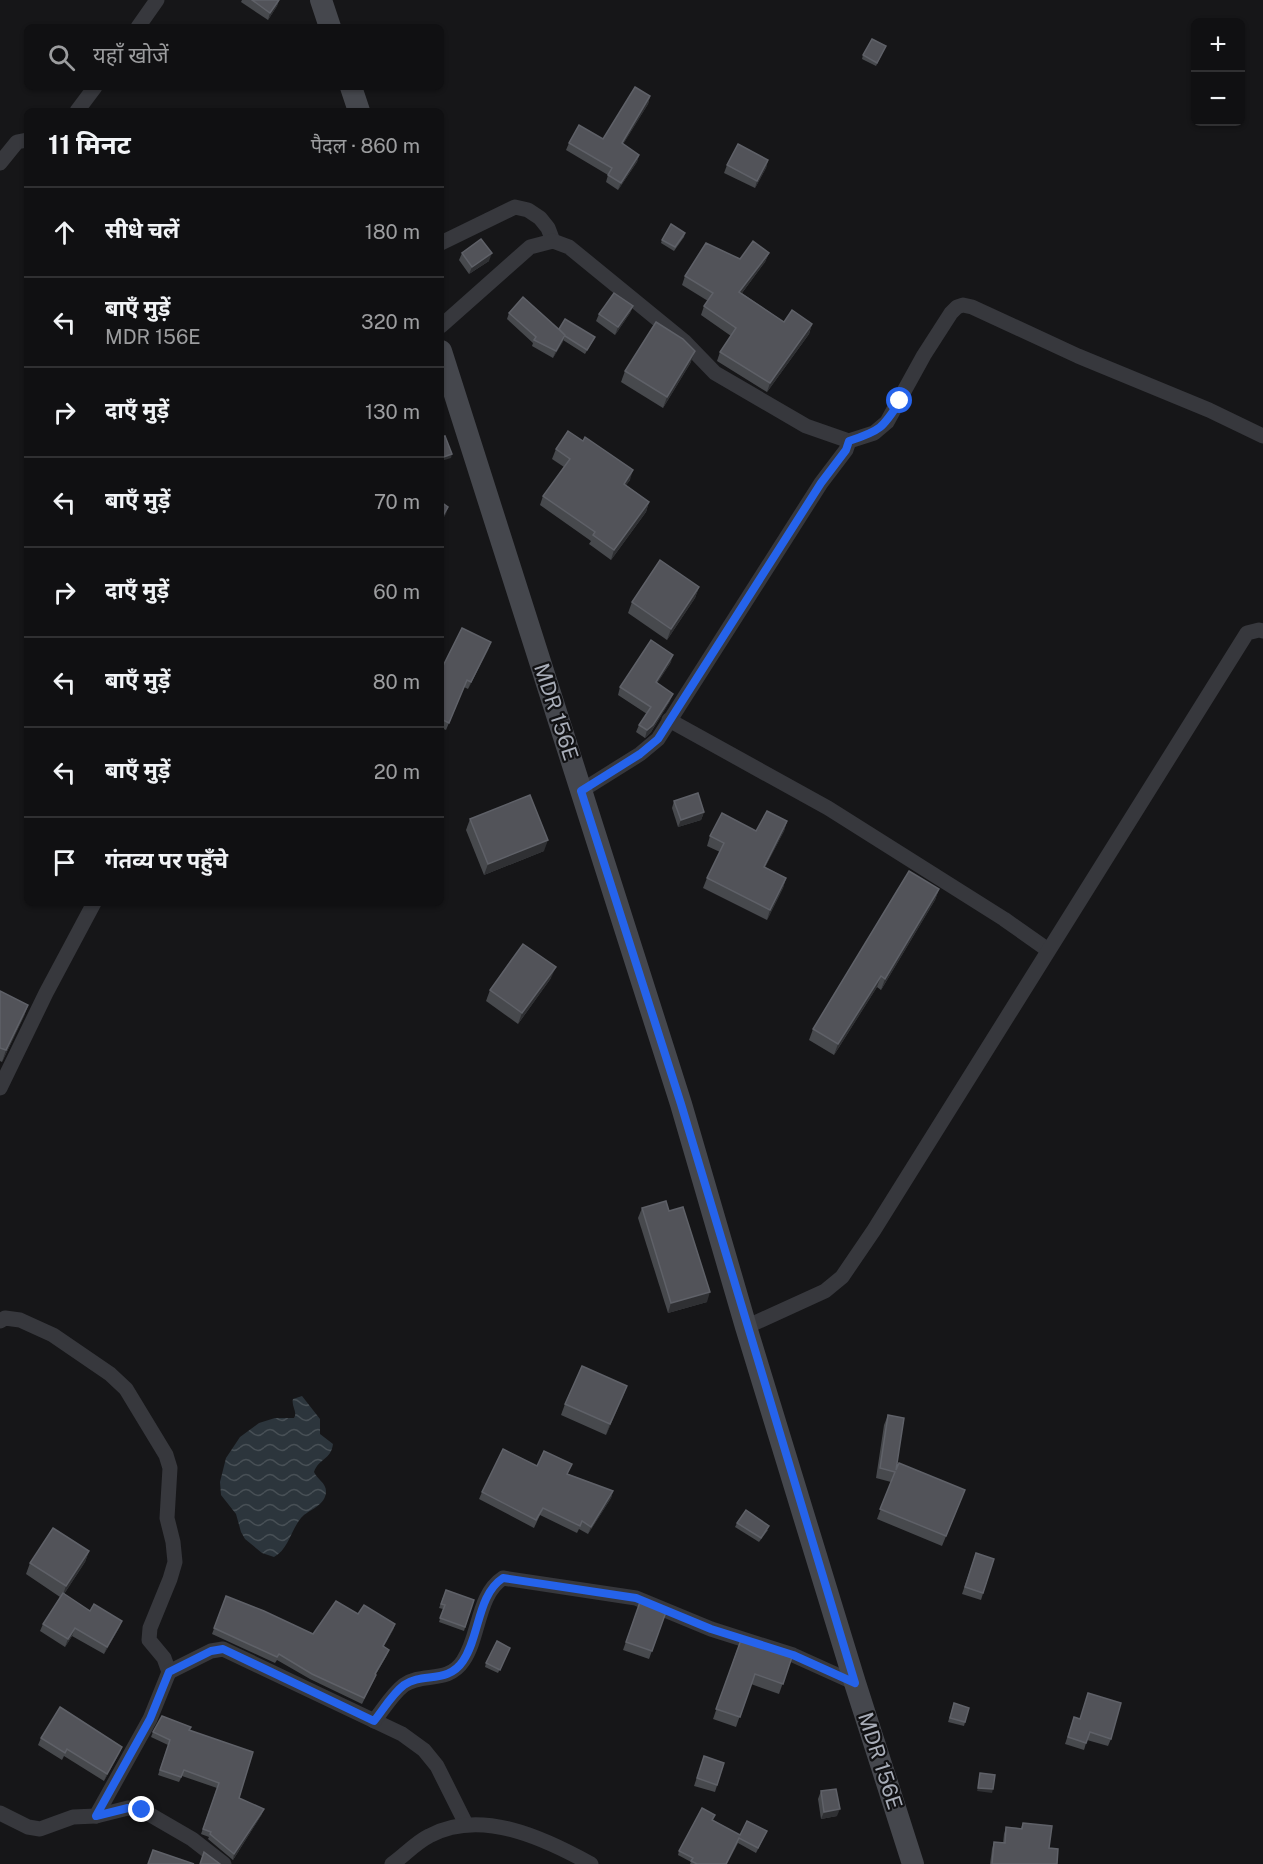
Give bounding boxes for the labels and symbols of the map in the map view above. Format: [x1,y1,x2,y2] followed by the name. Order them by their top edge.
[886,387,912,413] route start
[529,660,584,764] street label: MDR 156E
[853,1709,908,1813] street label: MDR 156E
[128,1796,154,1822] route end

